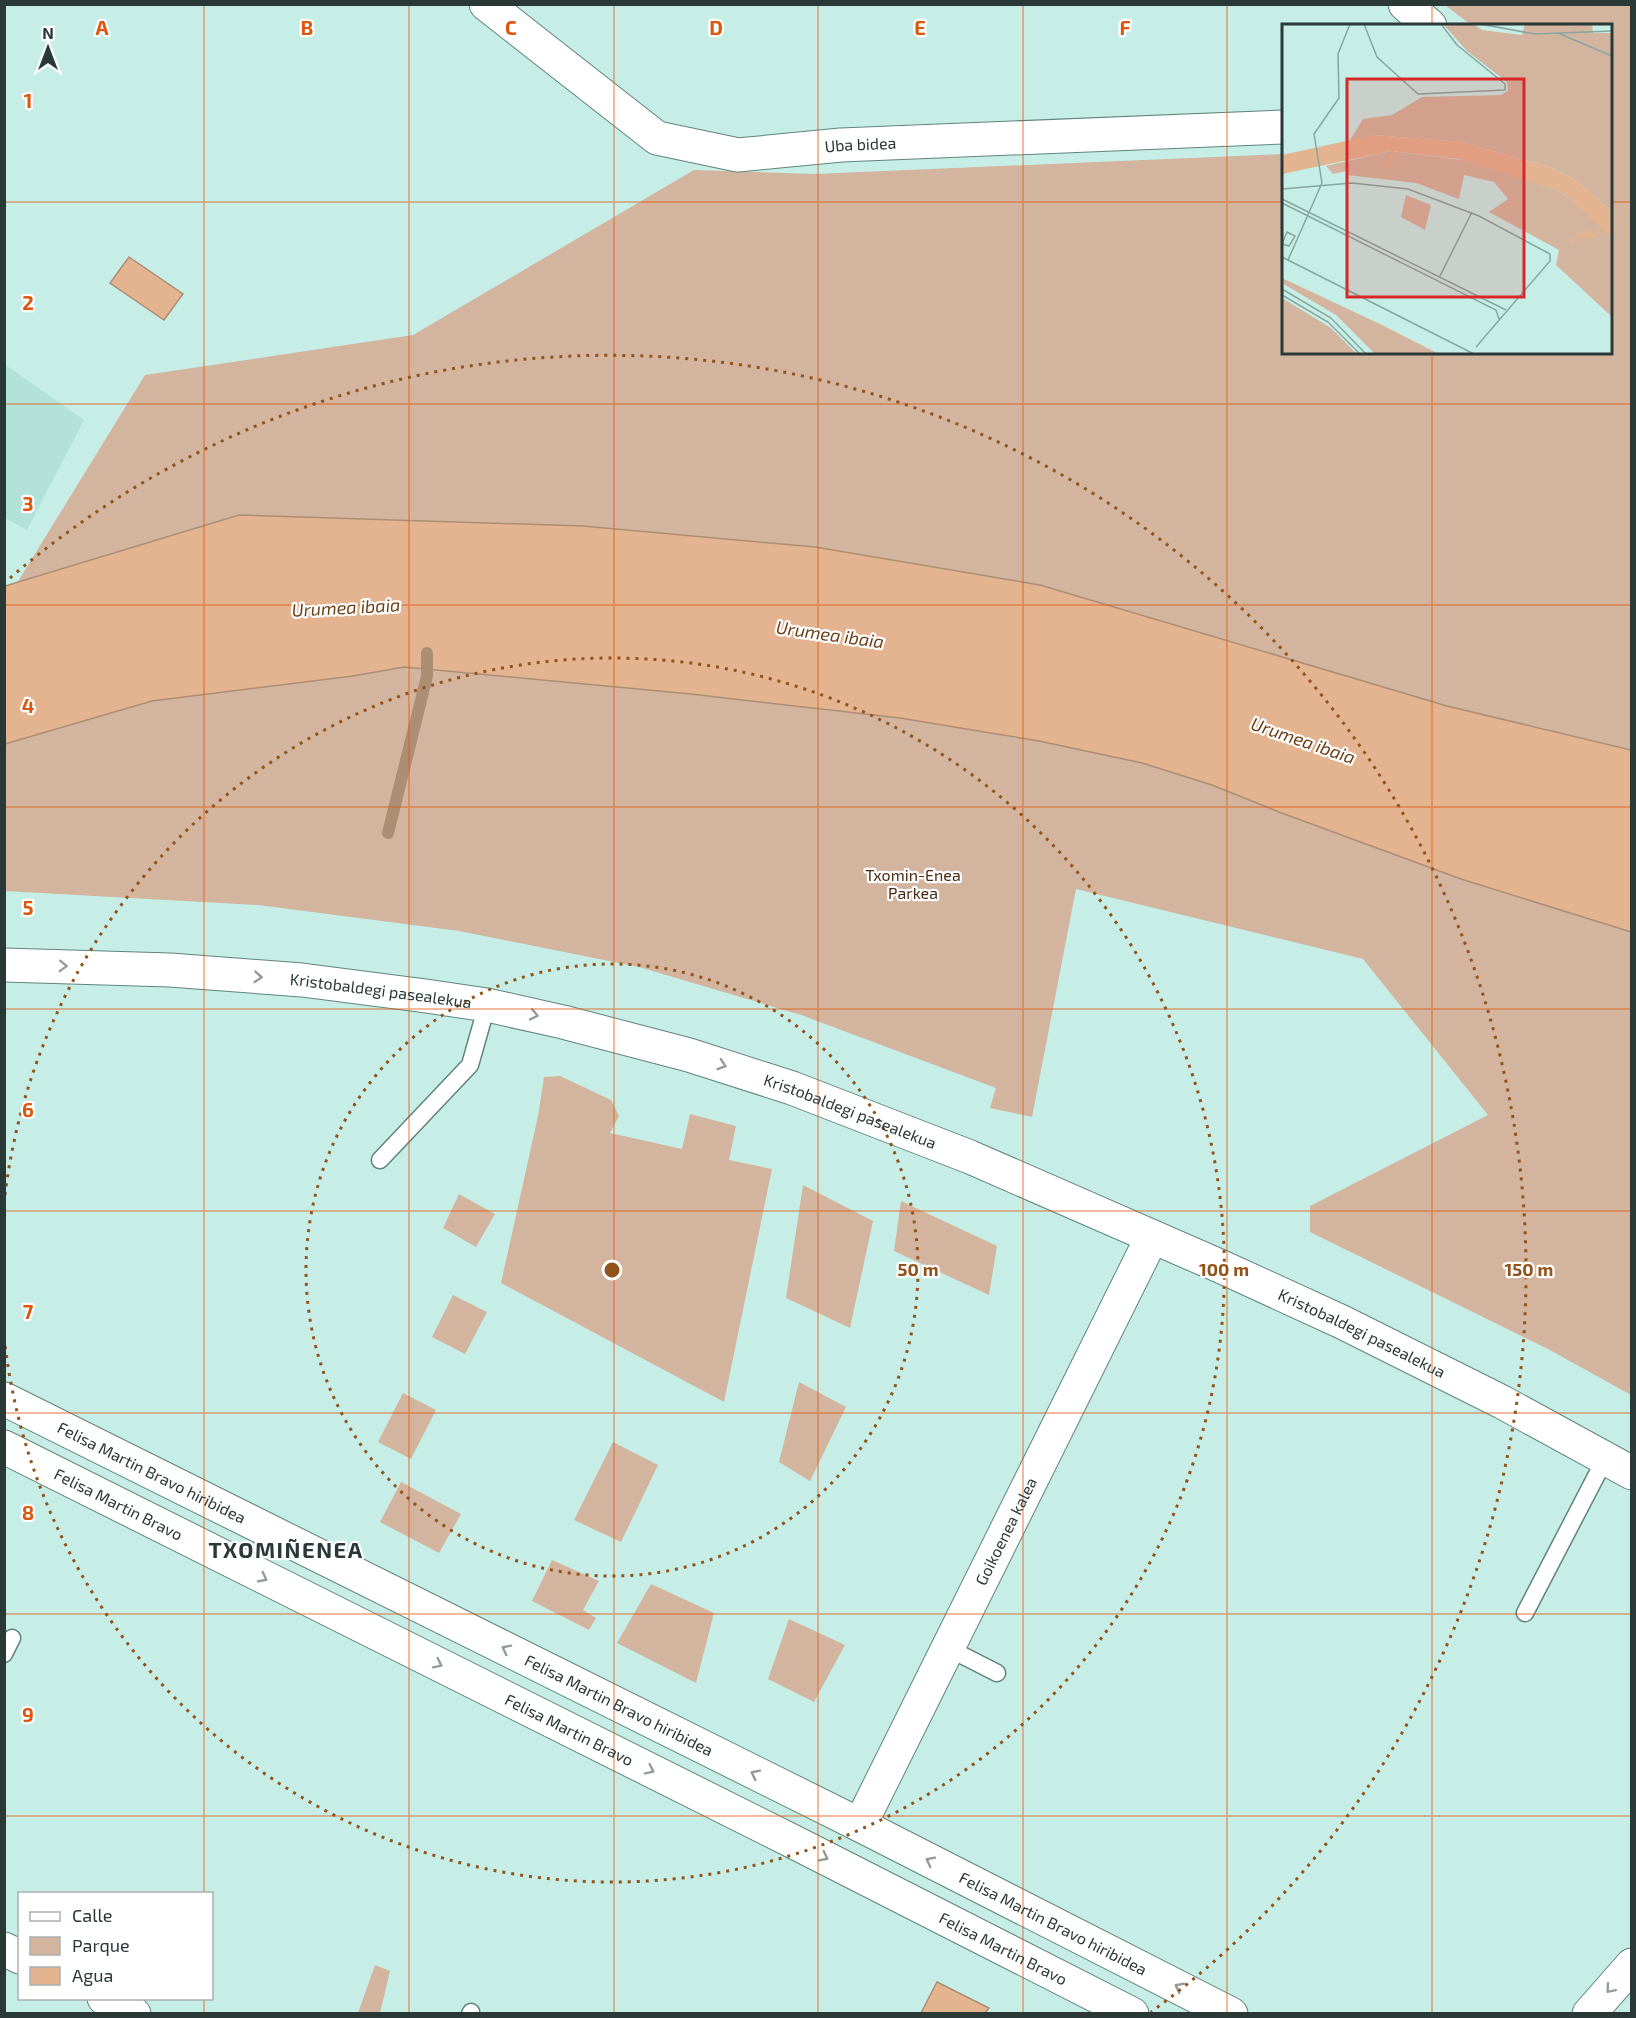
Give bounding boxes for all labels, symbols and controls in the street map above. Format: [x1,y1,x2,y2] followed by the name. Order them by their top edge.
[95,15,109,39] text: A
[301,15,313,39] text: B
[505,15,517,39] text: C
[709,15,723,39] text: D
[914,15,926,39] text: E
[1119,15,1131,39] text: F
[18,18,78,78] north arrow
[42,23,54,42] text: N
[1282,24,1612,354] inset map
[24,88,32,112] text: 1
[824,133,897,156] street label: Uba bidea
[22,290,34,314] text: 2
[22,491,34,515] text: 3
[291,593,401,621] water label: Urumea ibaia
[775,616,886,652] water label: Urumea ibaia
[22,693,35,717] text: 4
[1248,712,1358,768] water label: Urumea ibaia
[865,865,961,902] park label: Txomin-Enea Parkea
[22,895,34,919] text: 5
[58,959,67,972] one-way arrow
[289,969,473,1012] street label: Kristobaldegi pasealekua
[253,970,262,983] one-way arrow
[528,1008,538,1021] one-way arrow
[716,1058,727,1071] one-way arrow
[762,1070,939,1152] street label: Kristobaldegi pasealekua
[22,1097,34,1121] text: 6
[897,1258,939,1280] text: 50 m
[1199,1258,1249,1280] text: 100 m
[1505,1258,1553,1280] text: 150 m
[602,1260,622,1280] centre of rings
[1276,1284,1449,1381] street label: Kristobaldegi pasealekua
[23,1299,34,1323] text: 7
[54,1416,248,1528] street label: Felisa Martin Bravo hiribidea
[51,1463,185,1545] street label: Felisa Martin Bravo
[971,1474,1040,1588] street label: Goikoenea kalea
[22,1500,34,1524] text: 8
[208,1536,364,1562] district label: TXOMIÑENEA
[257,1570,268,1582] one-way arrow
[501,1645,512,1657] one-way arrow
[521,1650,715,1762] street label: Felisa Martin Bravo hiribidea
[431,1657,442,1669] one-way arrow
[501,1690,637,1770] street label: Felisa Martin Bravo
[22,1702,34,1726] text: 9
[643,1763,654,1774] one-way arrow
[750,1770,761,1782] one-way arrow
[818,1850,829,1861] one-way arrow
[925,1857,936,1868] one-way arrow
[956,1867,1150,1979] street label: Felisa Martin Bravo hiribidea
[18,1892,213,2000] legend
[72,1904,113,1926] text: Calle
[936,1907,1070,1989] street label: Felisa Martin Bravo
[72,1934,130,1956] text: Parque
[72,1964,113,1986] text: Agua
[1606,1982,1617,1993] one-way arrow
[1174,1983,1185,1994] one-way arrow

